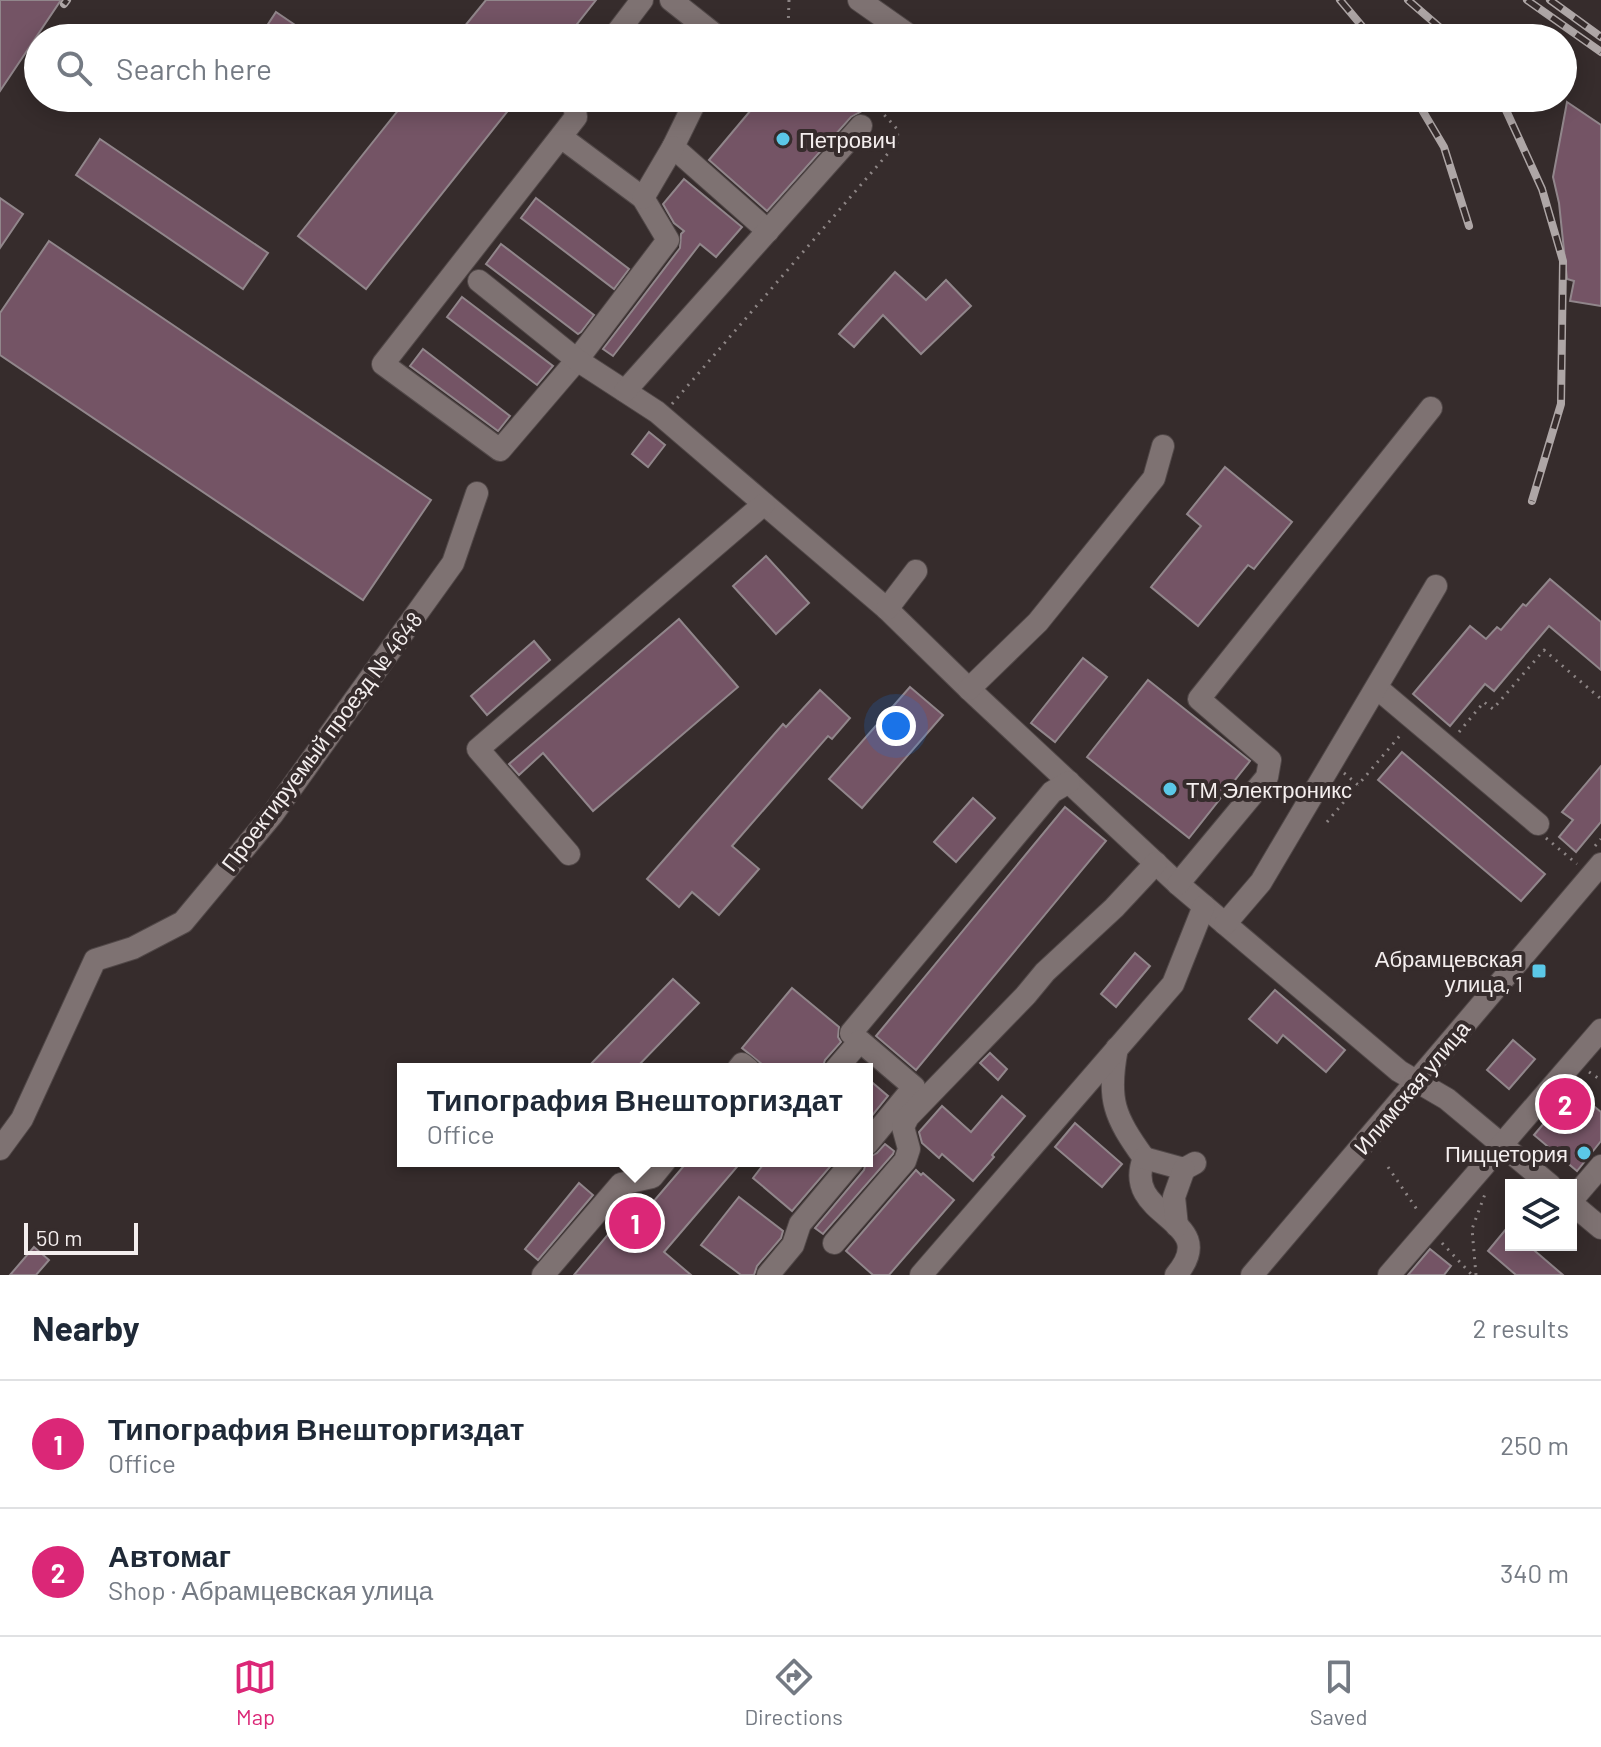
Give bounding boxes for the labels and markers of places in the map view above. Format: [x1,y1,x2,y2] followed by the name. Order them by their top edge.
[799,126,896,153] place label: Петрович
[774,130,792,148] marker: Петрович
[1186,776,1352,803] place label: ТМ Электроникс
[1161,780,1179,798] marker: ТМ Электроникс
[1375,945,1523,997] place label: Абрамцевская улица, 1
[1530,962,1548,980] marker: Абрамцевская улица, 1
[1539,1074,1591,1134] pin: 2
[1445,1140,1568,1167] place label: Пиццетория
[1575,1144,1593,1162] marker: Пиццетория
[609,1193,661,1253] pin: 1

